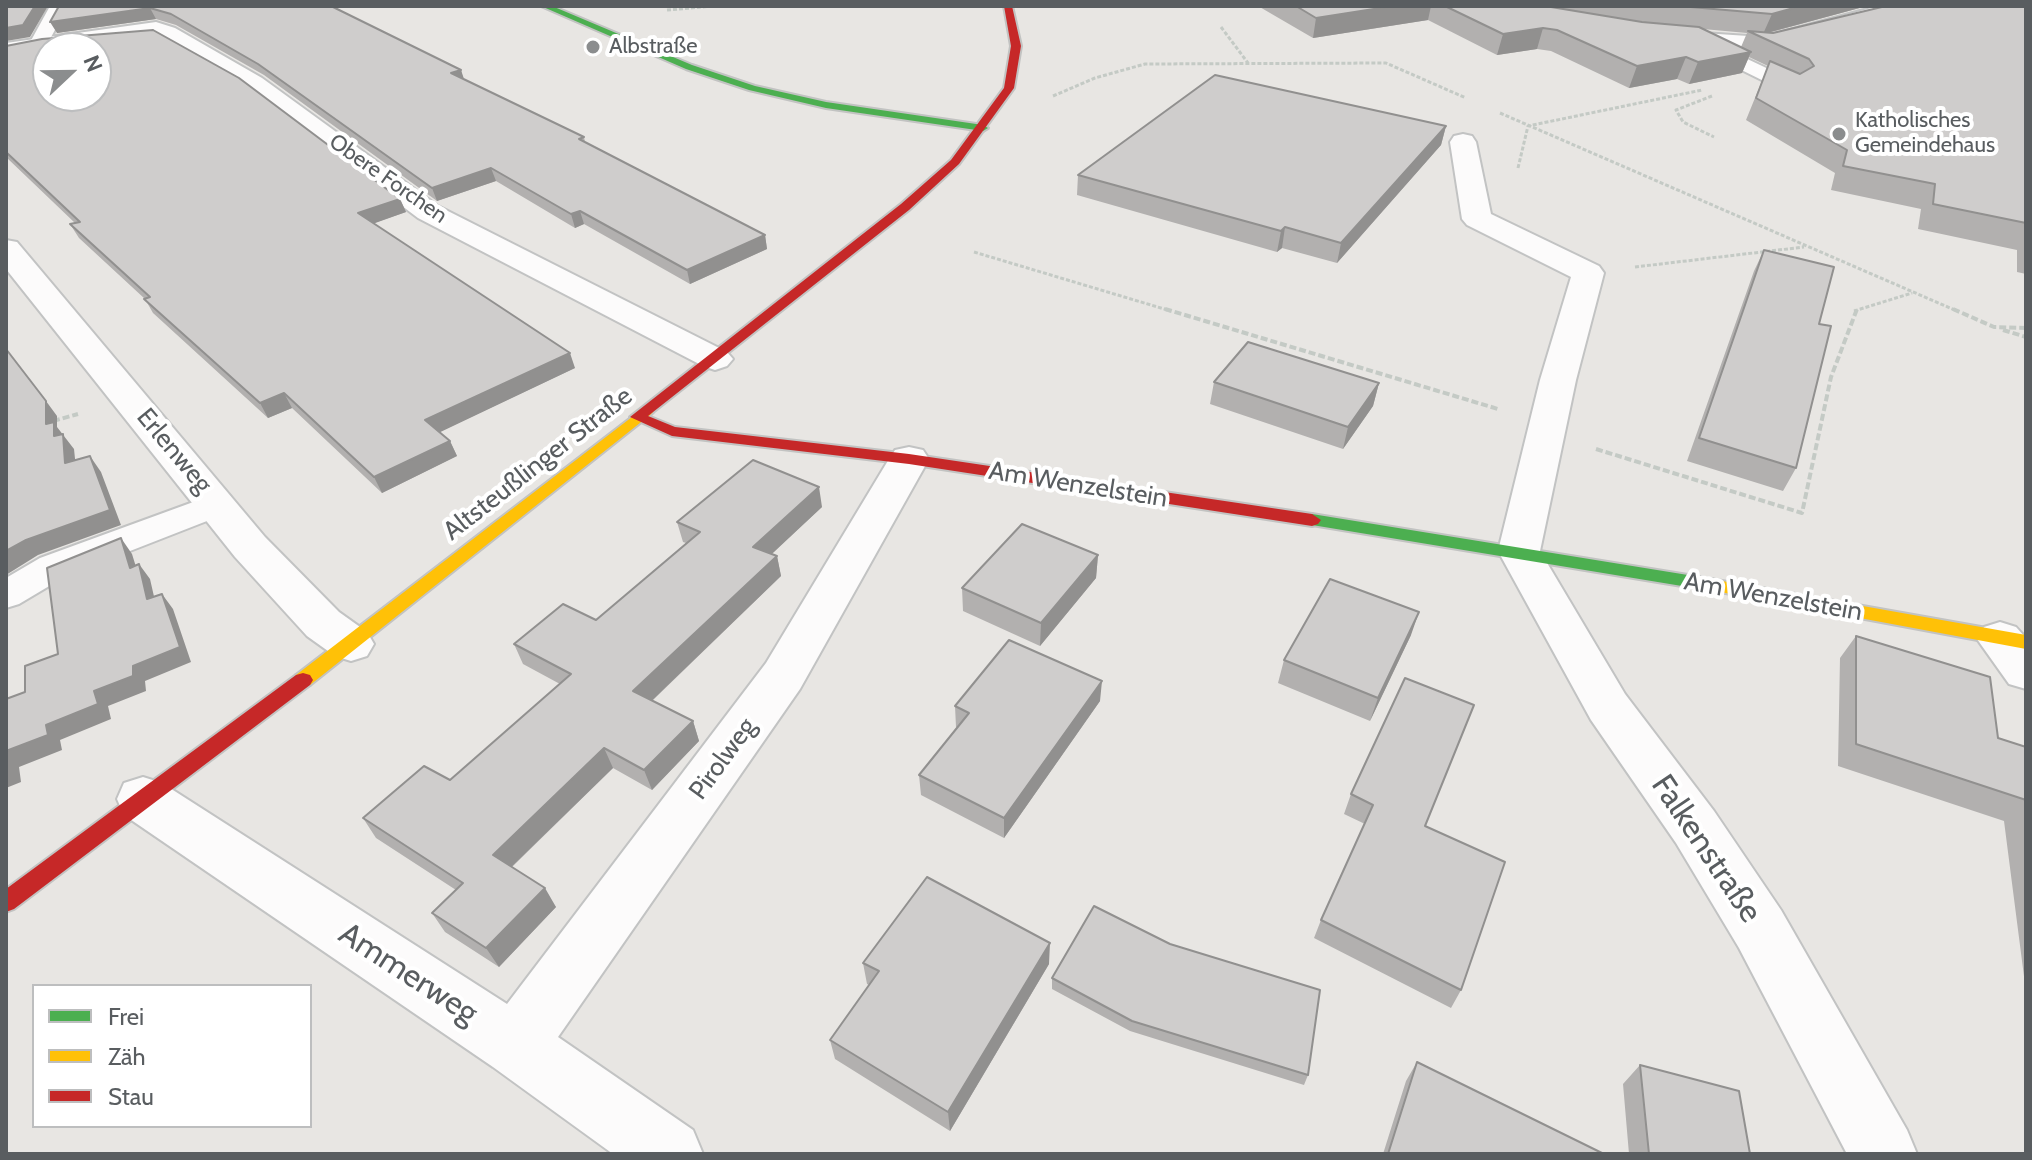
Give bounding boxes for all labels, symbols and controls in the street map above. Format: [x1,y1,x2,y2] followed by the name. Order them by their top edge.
[32,32,112,112] north arrow
[609,34,698,60] place label: Albstraße
[584,38,602,56] marker: Albstraße
[77,51,108,76] text: N
[1855,108,1995,160] place label: Katholisches Gemeindehaus
[1830,125,1848,143] marker: Katholisches Gemeindehaus
[324,129,452,229] street label: Obere Forchen
[437,381,639,547] street label: Altsteußlinger Straße
[130,402,218,500] street label: Erlenweg
[987,455,1169,515] street label: Am Wenzelstein
[1682,566,1864,628] street label: Am Wenzelstein
[683,712,763,806] street label: Pirolweg
[1643,768,1769,930] street label: Falkenstraße
[331,915,485,1033] street label: Ammerweg
[32,984,312,1128] legend
[108,1002,144,1031] text: Frei
[108,1042,145,1071] text: Zäh
[108,1082,154,1111] text: Stau

